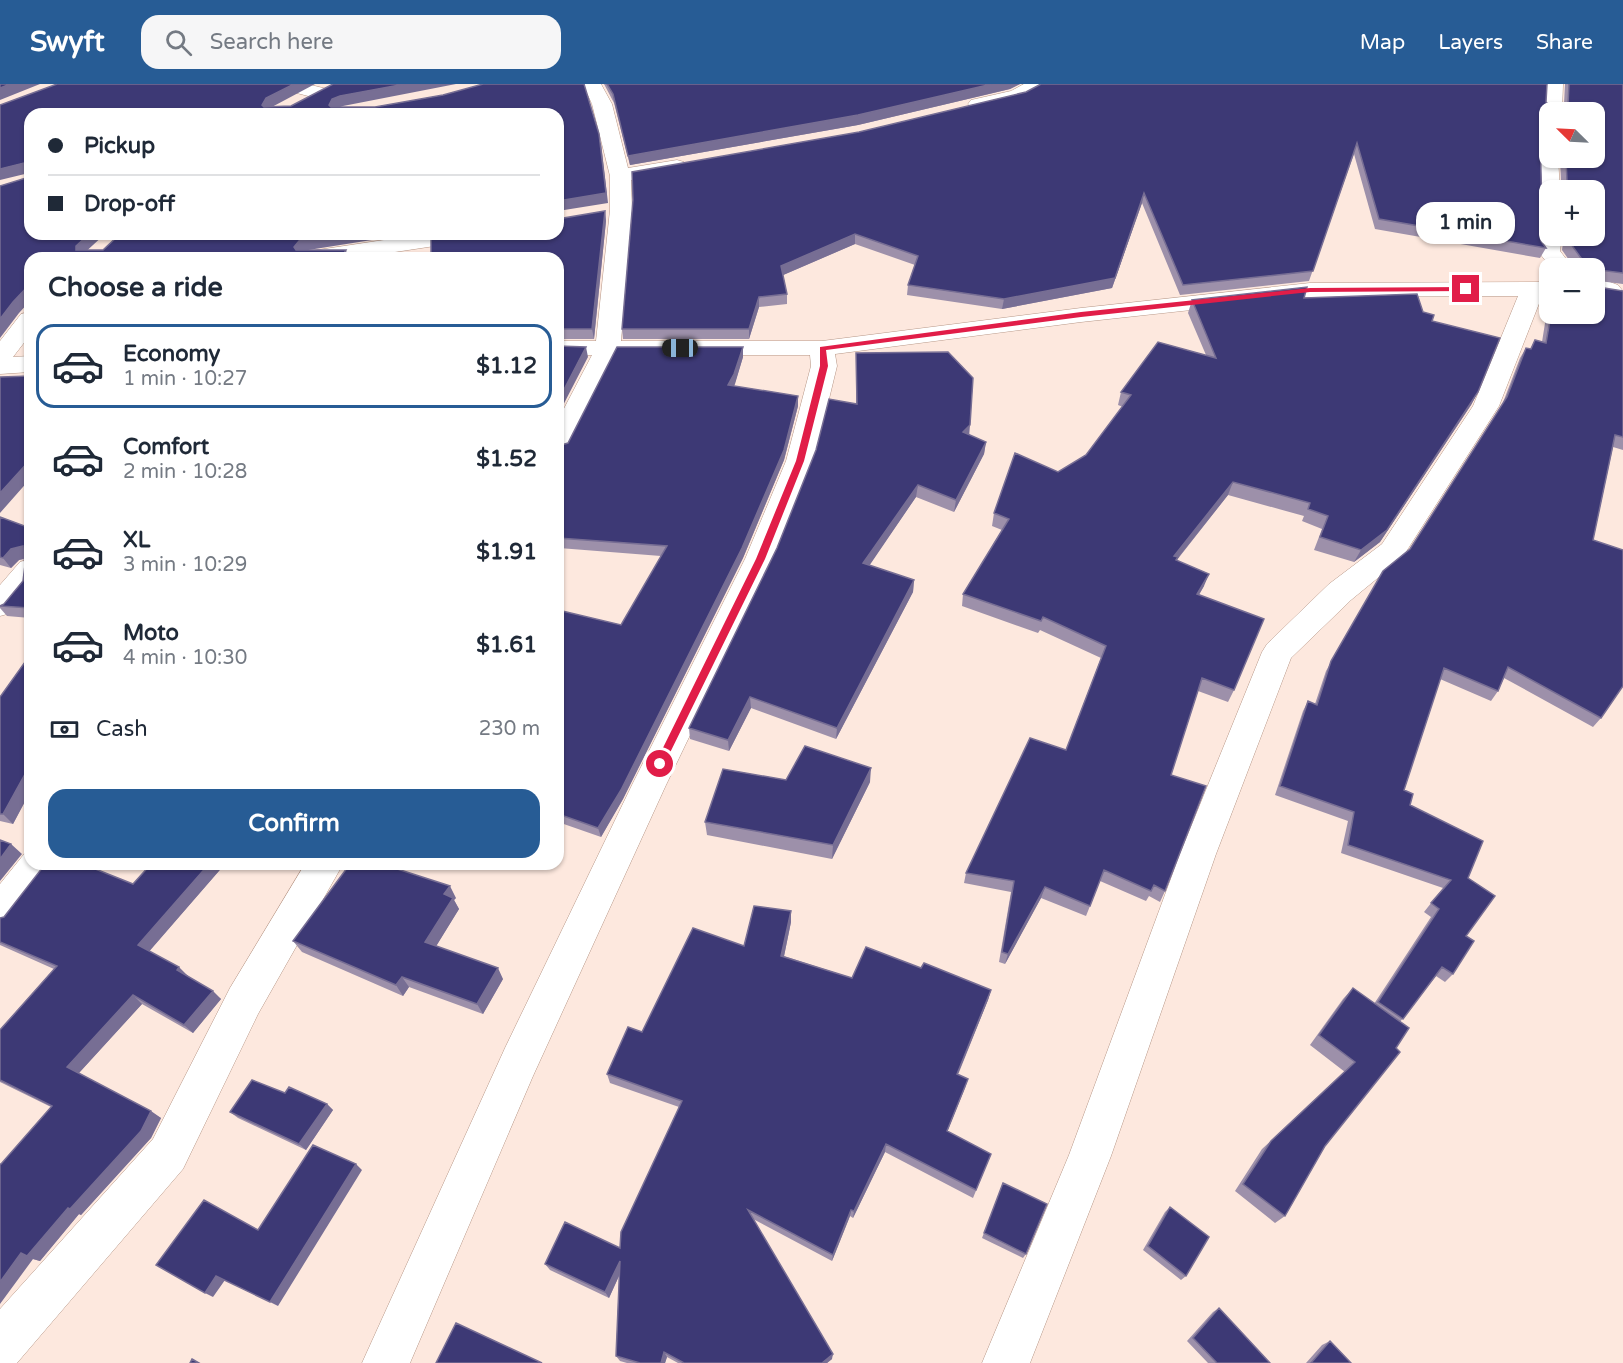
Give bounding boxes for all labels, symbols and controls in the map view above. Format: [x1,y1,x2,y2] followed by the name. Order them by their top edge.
[141,15,561,69] search box
[30,25,105,59] text: Swyft
[162,26,195,59] icon: search
[210,29,333,55] text: Search here
[1360,30,1405,55] text: Map
[1438,30,1503,55] text: Layers
[1536,30,1593,55] text: Share
[1539,102,1605,168] north arrow
[1539,102,1605,324] map controls
[84,133,155,159] text: Pickup
[1539,180,1605,246] button: +
[84,191,175,217] text: Drop-off
[1416,202,1516,244] callout: 1 min
[1439,211,1492,235] text: 1 min
[1539,258,1605,324] button: −
[48,271,223,304] text: Choose a ride
[1452,275,1479,302] route end
[51,339,105,393] icon: car
[662,339,698,357] car
[123,341,220,367] text: Economy
[476,353,537,379] text: $1.12
[123,367,247,391] text: 1 min · 10:27
[51,432,105,486] icon: car
[123,434,209,460] text: Comfort
[476,446,537,472] text: $1.52
[123,460,247,484] text: 2 min · 10:28
[51,525,105,579] icon: car
[123,527,150,553] text: XL
[476,539,537,565] text: $1.91
[123,553,247,577] text: 3 min · 10:29
[51,618,105,672] icon: car
[123,620,179,646] text: Moto
[476,632,537,658] text: $1.61
[123,646,247,670] text: 4 min · 10:30
[48,713,81,746] icon: cash
[96,716,148,742] text: Cash
[479,717,540,741] text: 230 m
[646,750,673,777] route start
[48,789,540,858] button: Confirm

